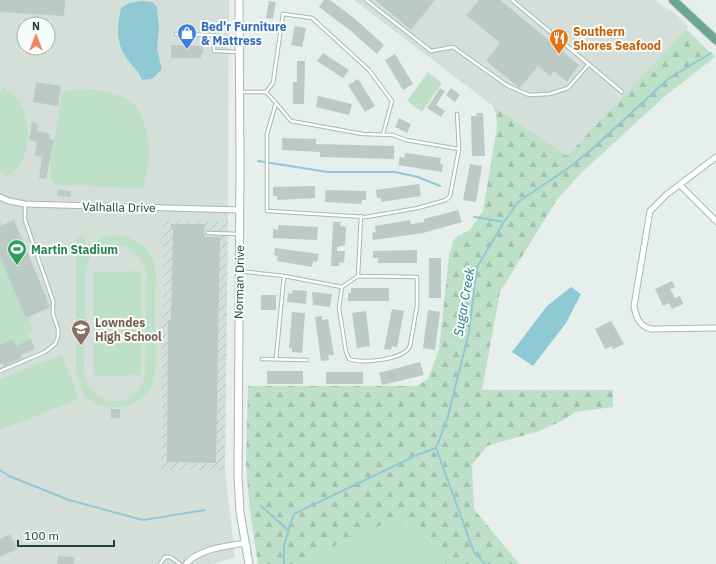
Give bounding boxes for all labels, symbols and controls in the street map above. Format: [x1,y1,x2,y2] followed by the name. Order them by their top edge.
[16,16,56,56] north arrow
[32,19,40,33] text: N
[201,19,287,48] place label: Bed'r Furniture & Mattress
[176,22,198,50] shop icon: Bed'r Furniture & Mattress
[573,24,661,53] place label: Southern Shores Seafood
[548,27,570,55] restaurant icon: Southern Shores Seafood
[82,199,156,215] street label: Valhalla Drive
[6,238,28,266] sports icon: Martin Stadium
[31,242,118,257] place label: Martin Stadium
[231,244,247,319] street label: Norman Drive
[450,266,478,338] water label: Sugar Creek
[95,315,162,344] place label: Lowndes High School
[70,318,92,346] school or university icon: Lowndes High School
[18,522,114,548] scale bar
[24,528,59,543] text: 100 m

